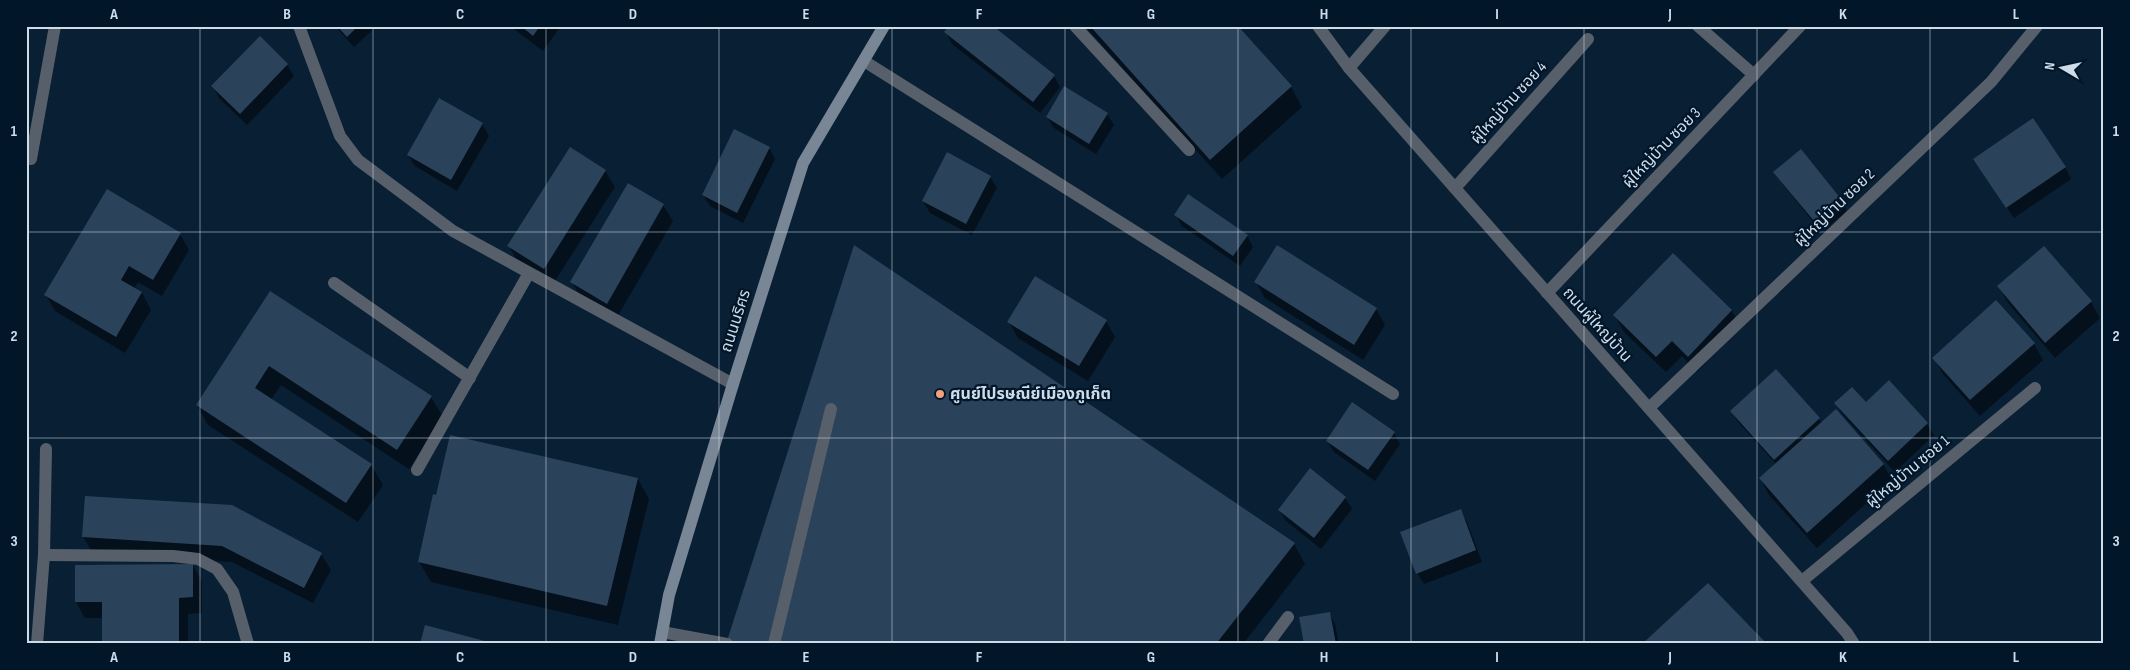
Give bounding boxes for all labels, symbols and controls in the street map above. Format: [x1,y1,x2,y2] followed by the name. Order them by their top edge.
[109,5,118,24] text: A
[283,5,291,24] text: B
[456,5,464,24] text: C
[629,5,637,24] text: D
[803,5,810,24] text: E
[976,5,983,24] text: F
[1147,5,1155,24] text: G
[1320,5,1328,24] text: H
[1495,5,1499,24] text: I
[1667,5,1672,24] text: J
[1839,5,1847,24] text: K
[2013,5,2020,24] text: L
[2038,42,2088,92] north arrow
[1467,58,1551,148] street label: ผู้ใหญ่บ้าน ซอย 4
[2041,61,2059,71] text: N
[1619,104,1705,192] street label: ผู้ใหญ่บ้าน ซอย 3
[11,122,18,141] text: 1
[2113,122,2120,141] text: 1
[1791,165,1879,251] street label: ผู้ใหญ่บ้าน ซอย 2
[1558,284,1636,366] street label: ถนนผู้ใหญ่บ้าน
[717,287,755,355] street label: ถนนนริศร
[10,327,18,346] text: 2
[2112,327,2120,346] text: 2
[950,385,1111,404] place label: ศูนย์ไปรษณีย์เมืองภูเก็ต
[934,388,946,400] marker: ศูนย์ไปรษณีย์เมืองภูเก็ต
[1862,431,1954,512] street label: ผู้ใหญ่บ้าน ซอย 1
[10,532,18,551] text: 3
[2112,532,2120,551] text: 3
[109,648,118,667] text: A
[283,648,291,667] text: B
[456,648,464,667] text: C
[629,648,637,667] text: D
[803,648,810,667] text: E
[976,648,983,667] text: F
[1147,648,1155,667] text: G
[1320,648,1328,667] text: H
[1495,648,1499,667] text: I
[1667,648,1672,667] text: J
[1839,648,1847,667] text: K
[2013,648,2020,667] text: L

